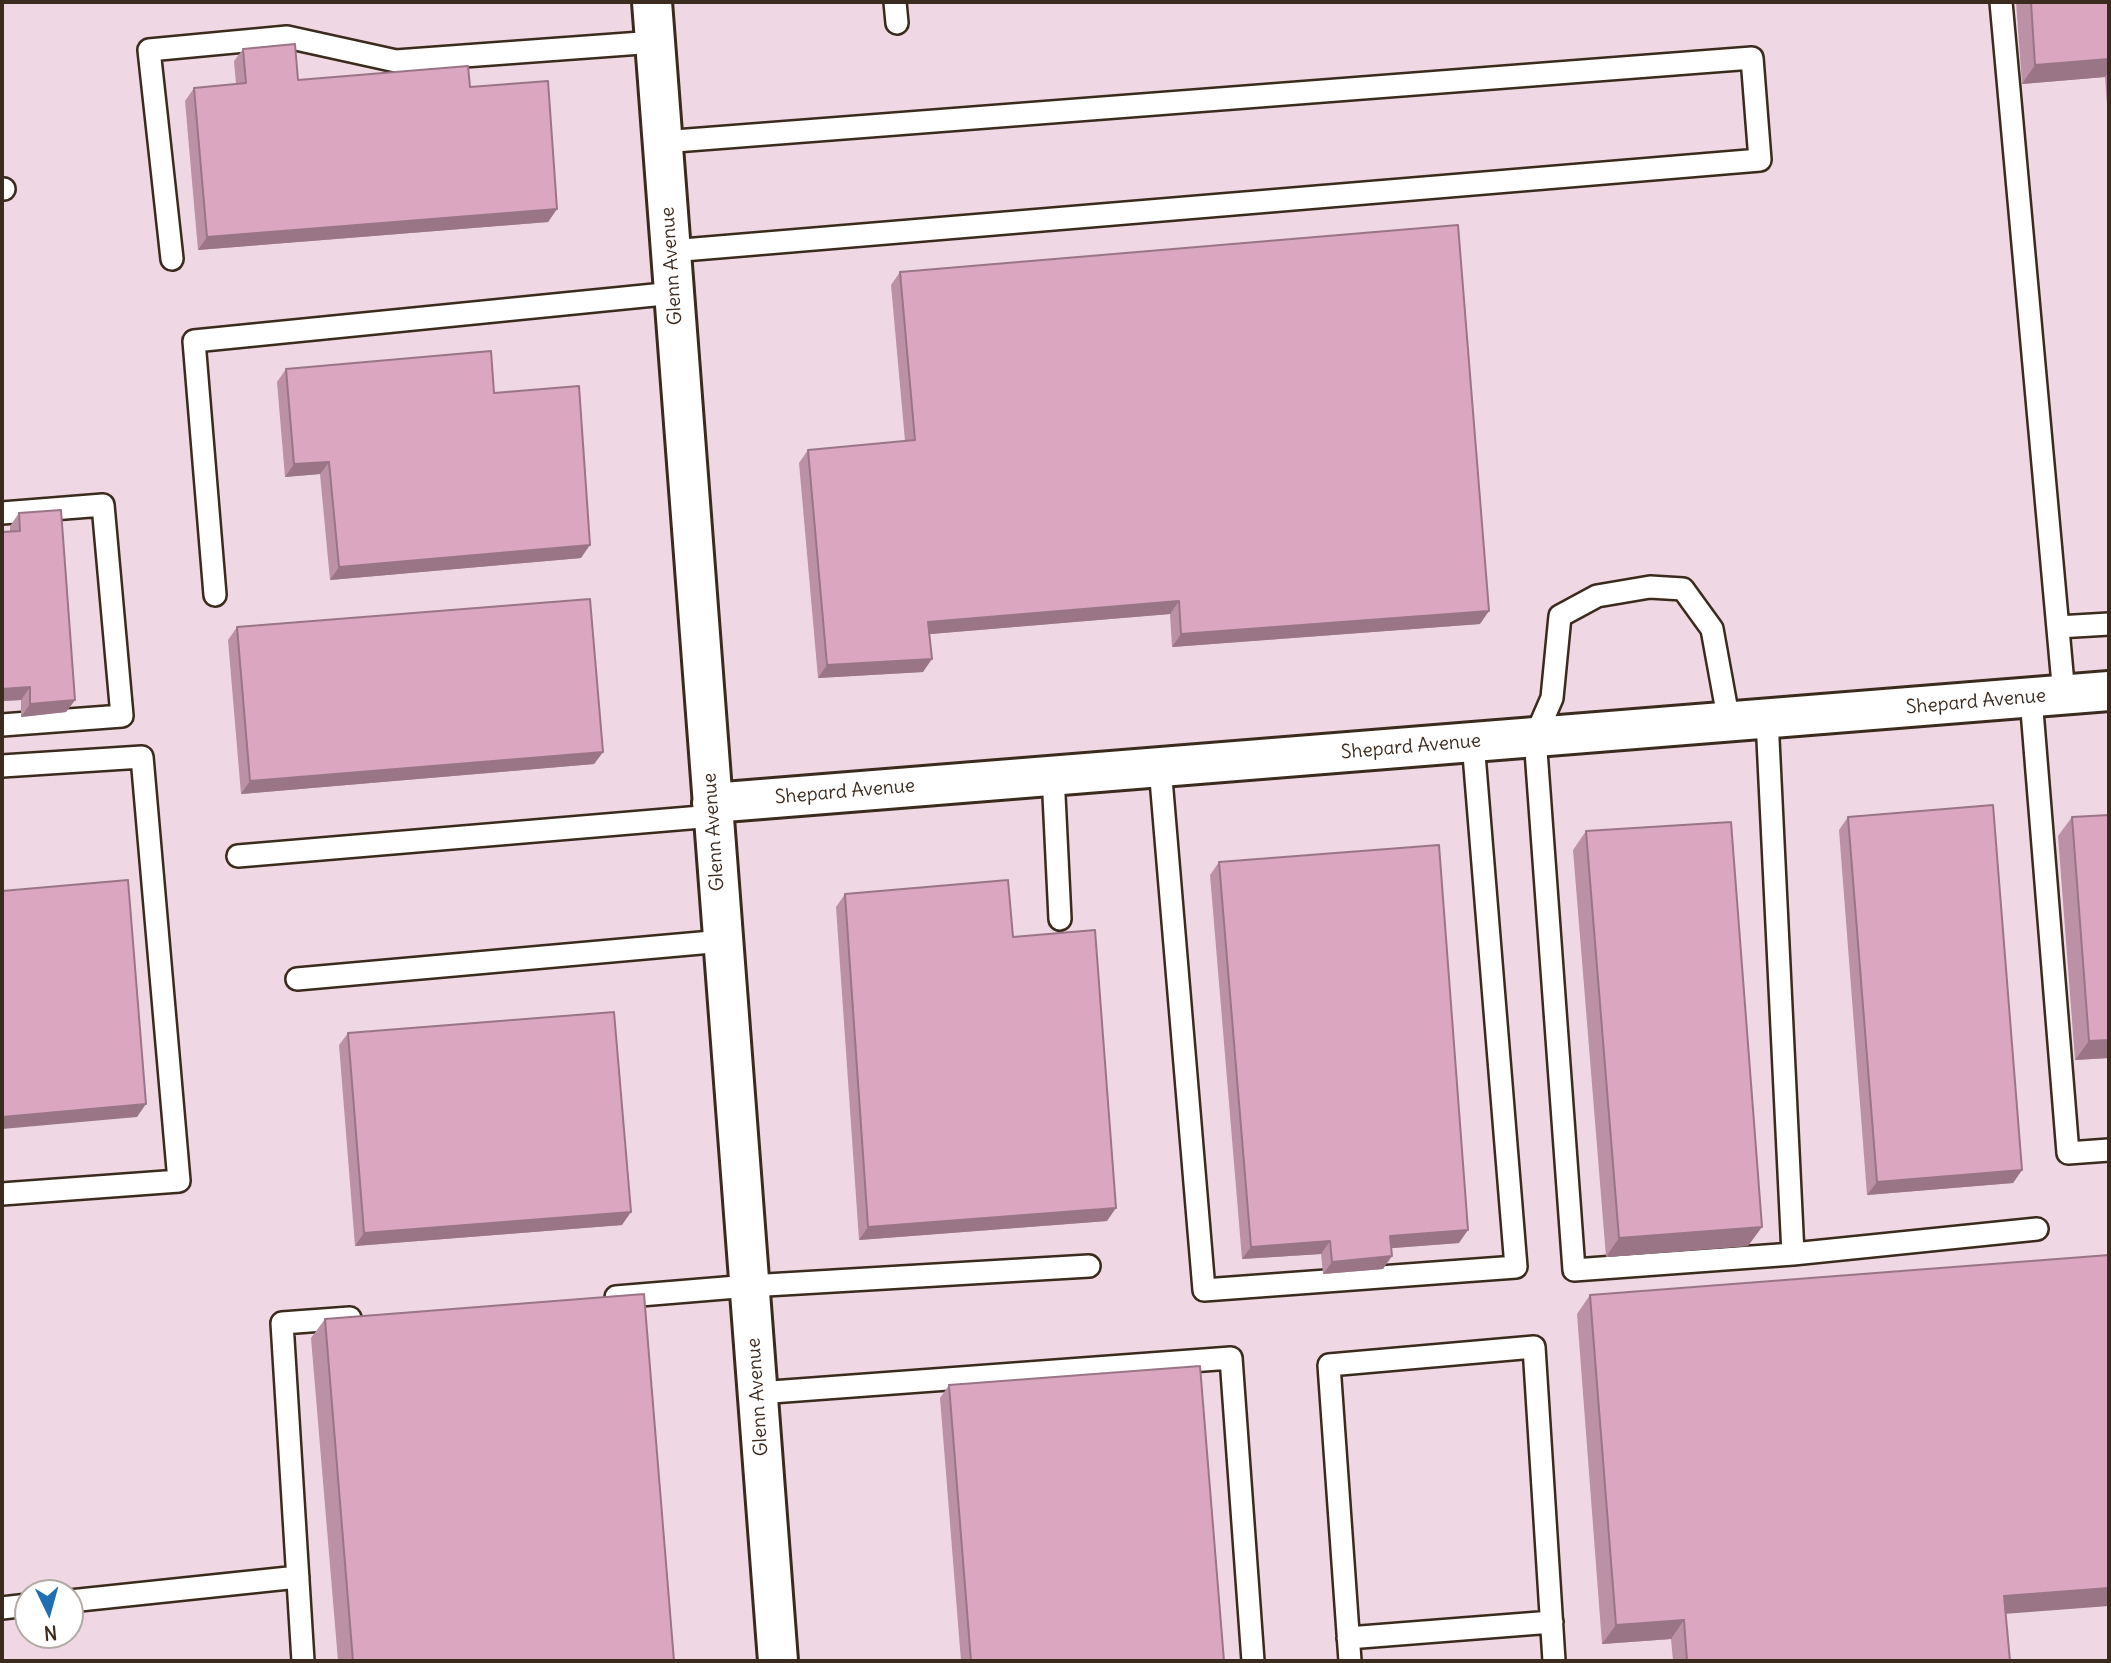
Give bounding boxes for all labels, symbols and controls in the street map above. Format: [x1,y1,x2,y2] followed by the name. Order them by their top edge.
[656,206,688,326] street label: Glenn Avenue
[1905,685,2047,719] street label: Shepard Avenue
[1340,730,1482,764] street label: Shepard Avenue
[698,772,730,892] street label: Glenn Avenue
[774,775,916,809] street label: Shepard Avenue
[742,1337,774,1457] street label: Glenn Avenue
[14,1579,84,1649] north arrow
[43,1620,58,1645] text: N

